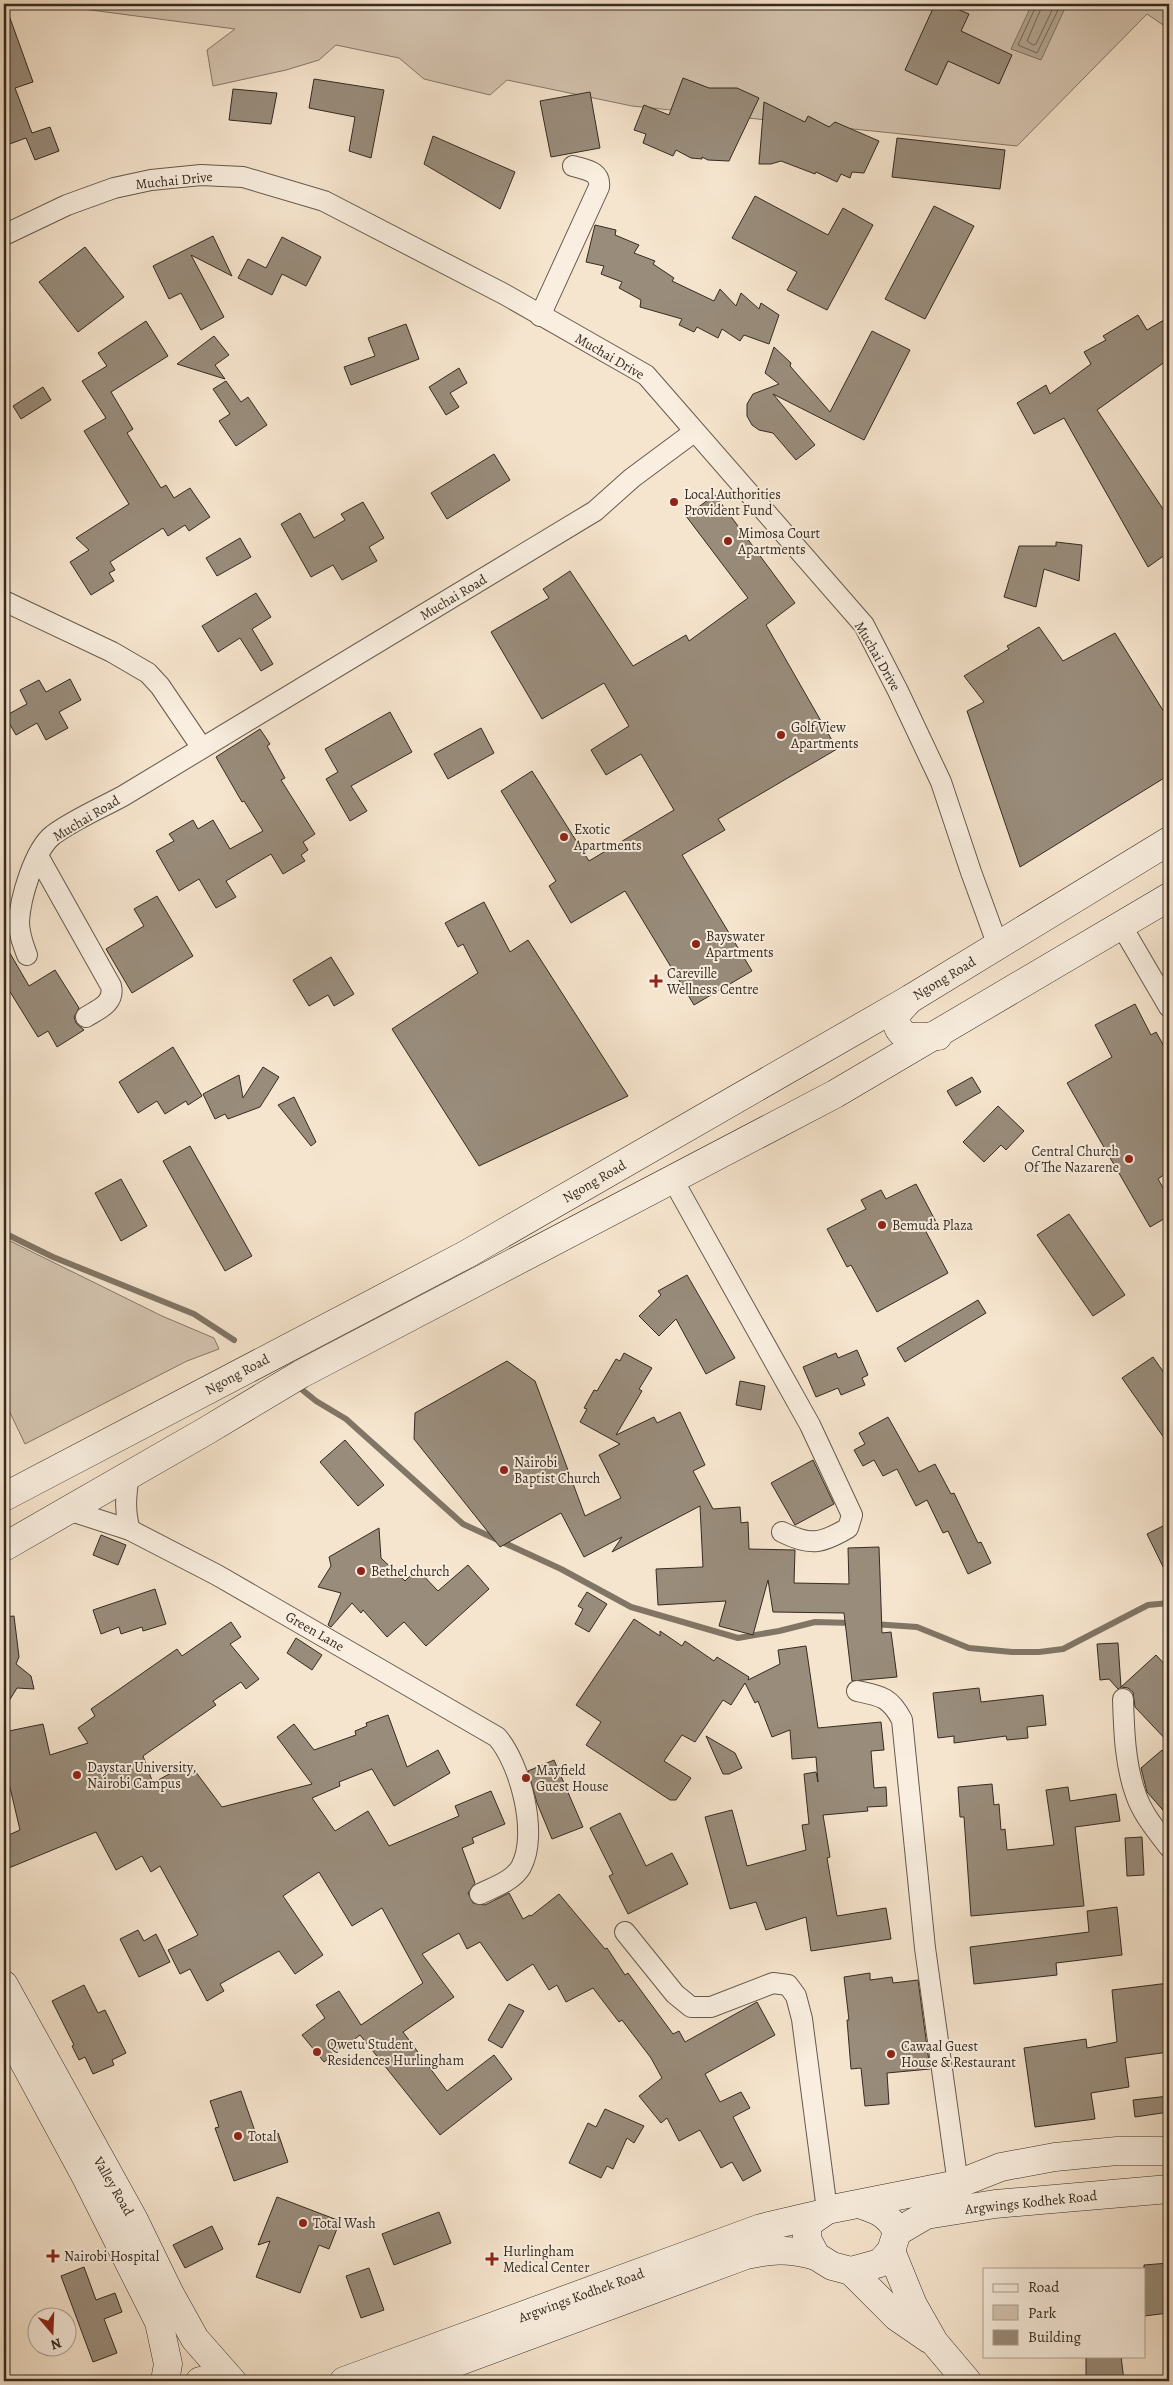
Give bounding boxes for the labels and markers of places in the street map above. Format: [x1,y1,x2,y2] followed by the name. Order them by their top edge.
[684,485,781,520] place label: Local Authorities Provident Fund
[668,496,680,508] marker: Local Authorities Provident Fund
[737,524,821,559] place label: Mimosa Court Apartments
[722,535,734,547] marker: Mimosa Court Apartments
[790,718,859,753] place label: Golf View Apartments
[775,729,787,741] marker: Golf View Apartments
[573,820,642,855] place label: Exotic Apartments
[558,831,570,843] marker: Exotic Apartments
[705,927,774,962] place label: Bayswater Apartments
[690,938,702,950] marker: Bayswater Apartments
[666,964,759,999] place label: Careville Wellness Centre
[649,974,663,988] marker: Careville Wellness Centre
[1024,1142,1120,1177] place label: Central Church Of The Nazarene
[1123,1153,1135,1165] marker: Central Church Of The Nazarene
[892,1216,974,1235] place label: Bemuda Plaza
[876,1219,888,1231] marker: Bemuda Plaza
[514,1453,601,1488] place label: Nairobi Baptist Church
[498,1464,510,1476] marker: Nairobi Baptist Church
[371,1562,450,1581] place label: Bethel church
[355,1565,367,1577] marker: Bethel church
[87,1758,196,1793] place label: Daystar University, Nairobi Campus
[536,1761,609,1796] place label: Mayfield Guest House
[71,1769,83,1781] marker: Daystar University, Nairobi Campus
[520,1772,532,1784] marker: Mayfield Guest House
[327,2035,464,2070] place label: Qwetu Student Residences Hurlingham
[901,2037,1016,2072] place label: Cawaal Guest House & Restaurant
[311,2046,323,2058] marker: Qwetu Student Residences Hurlingham
[885,2048,897,2060] marker: Cawaal Guest House & Restaurant
[248,2127,277,2146] place label: Total
[232,2130,244,2142] marker: Total
[313,2214,376,2233] place label: Total Wash
[297,2217,309,2229] marker: Total Wash
[503,2242,590,2277] place label: Hurlingham Medical Center
[64,2247,160,2266] place label: Nairobi Hospital
[46,2249,60,2263] marker: Nairobi Hospital
[485,2252,499,2266] marker: Hurlingham Medical Center

